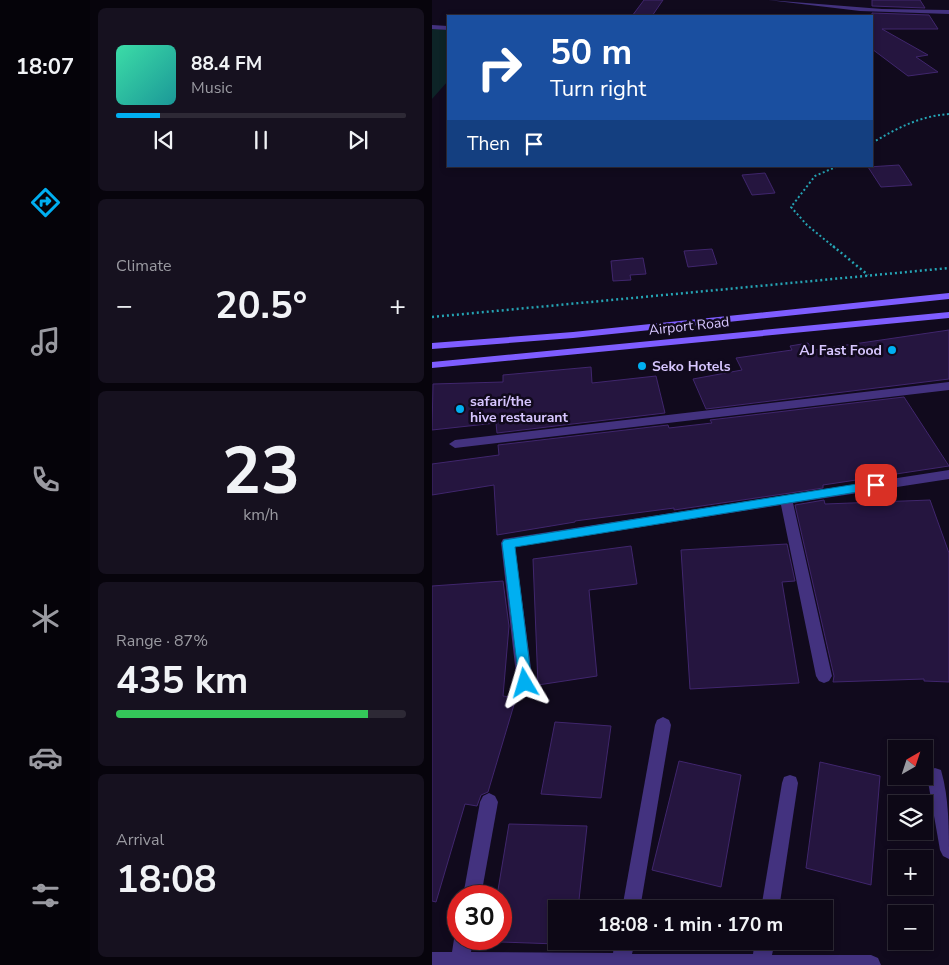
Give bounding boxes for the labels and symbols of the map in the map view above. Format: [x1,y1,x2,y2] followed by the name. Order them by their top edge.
[648,312,730,340] street label: Airport Road
[799,341,882,360] place label: AJ Fast Food
[886,344,898,356] marker: AJ Fast Food
[652,357,731,376] place label: Seko Hotels
[636,360,648,372] marker: Seko Hotels
[470,392,568,427] place label: safari/the hive restaurant
[454,403,466,415] marker: safari/the hive restaurant
[855,464,897,506] pin
[498,656,550,708] position arrow
[888,740,933,785] north arrow
[447,885,512,950] speed limit sign: 30

